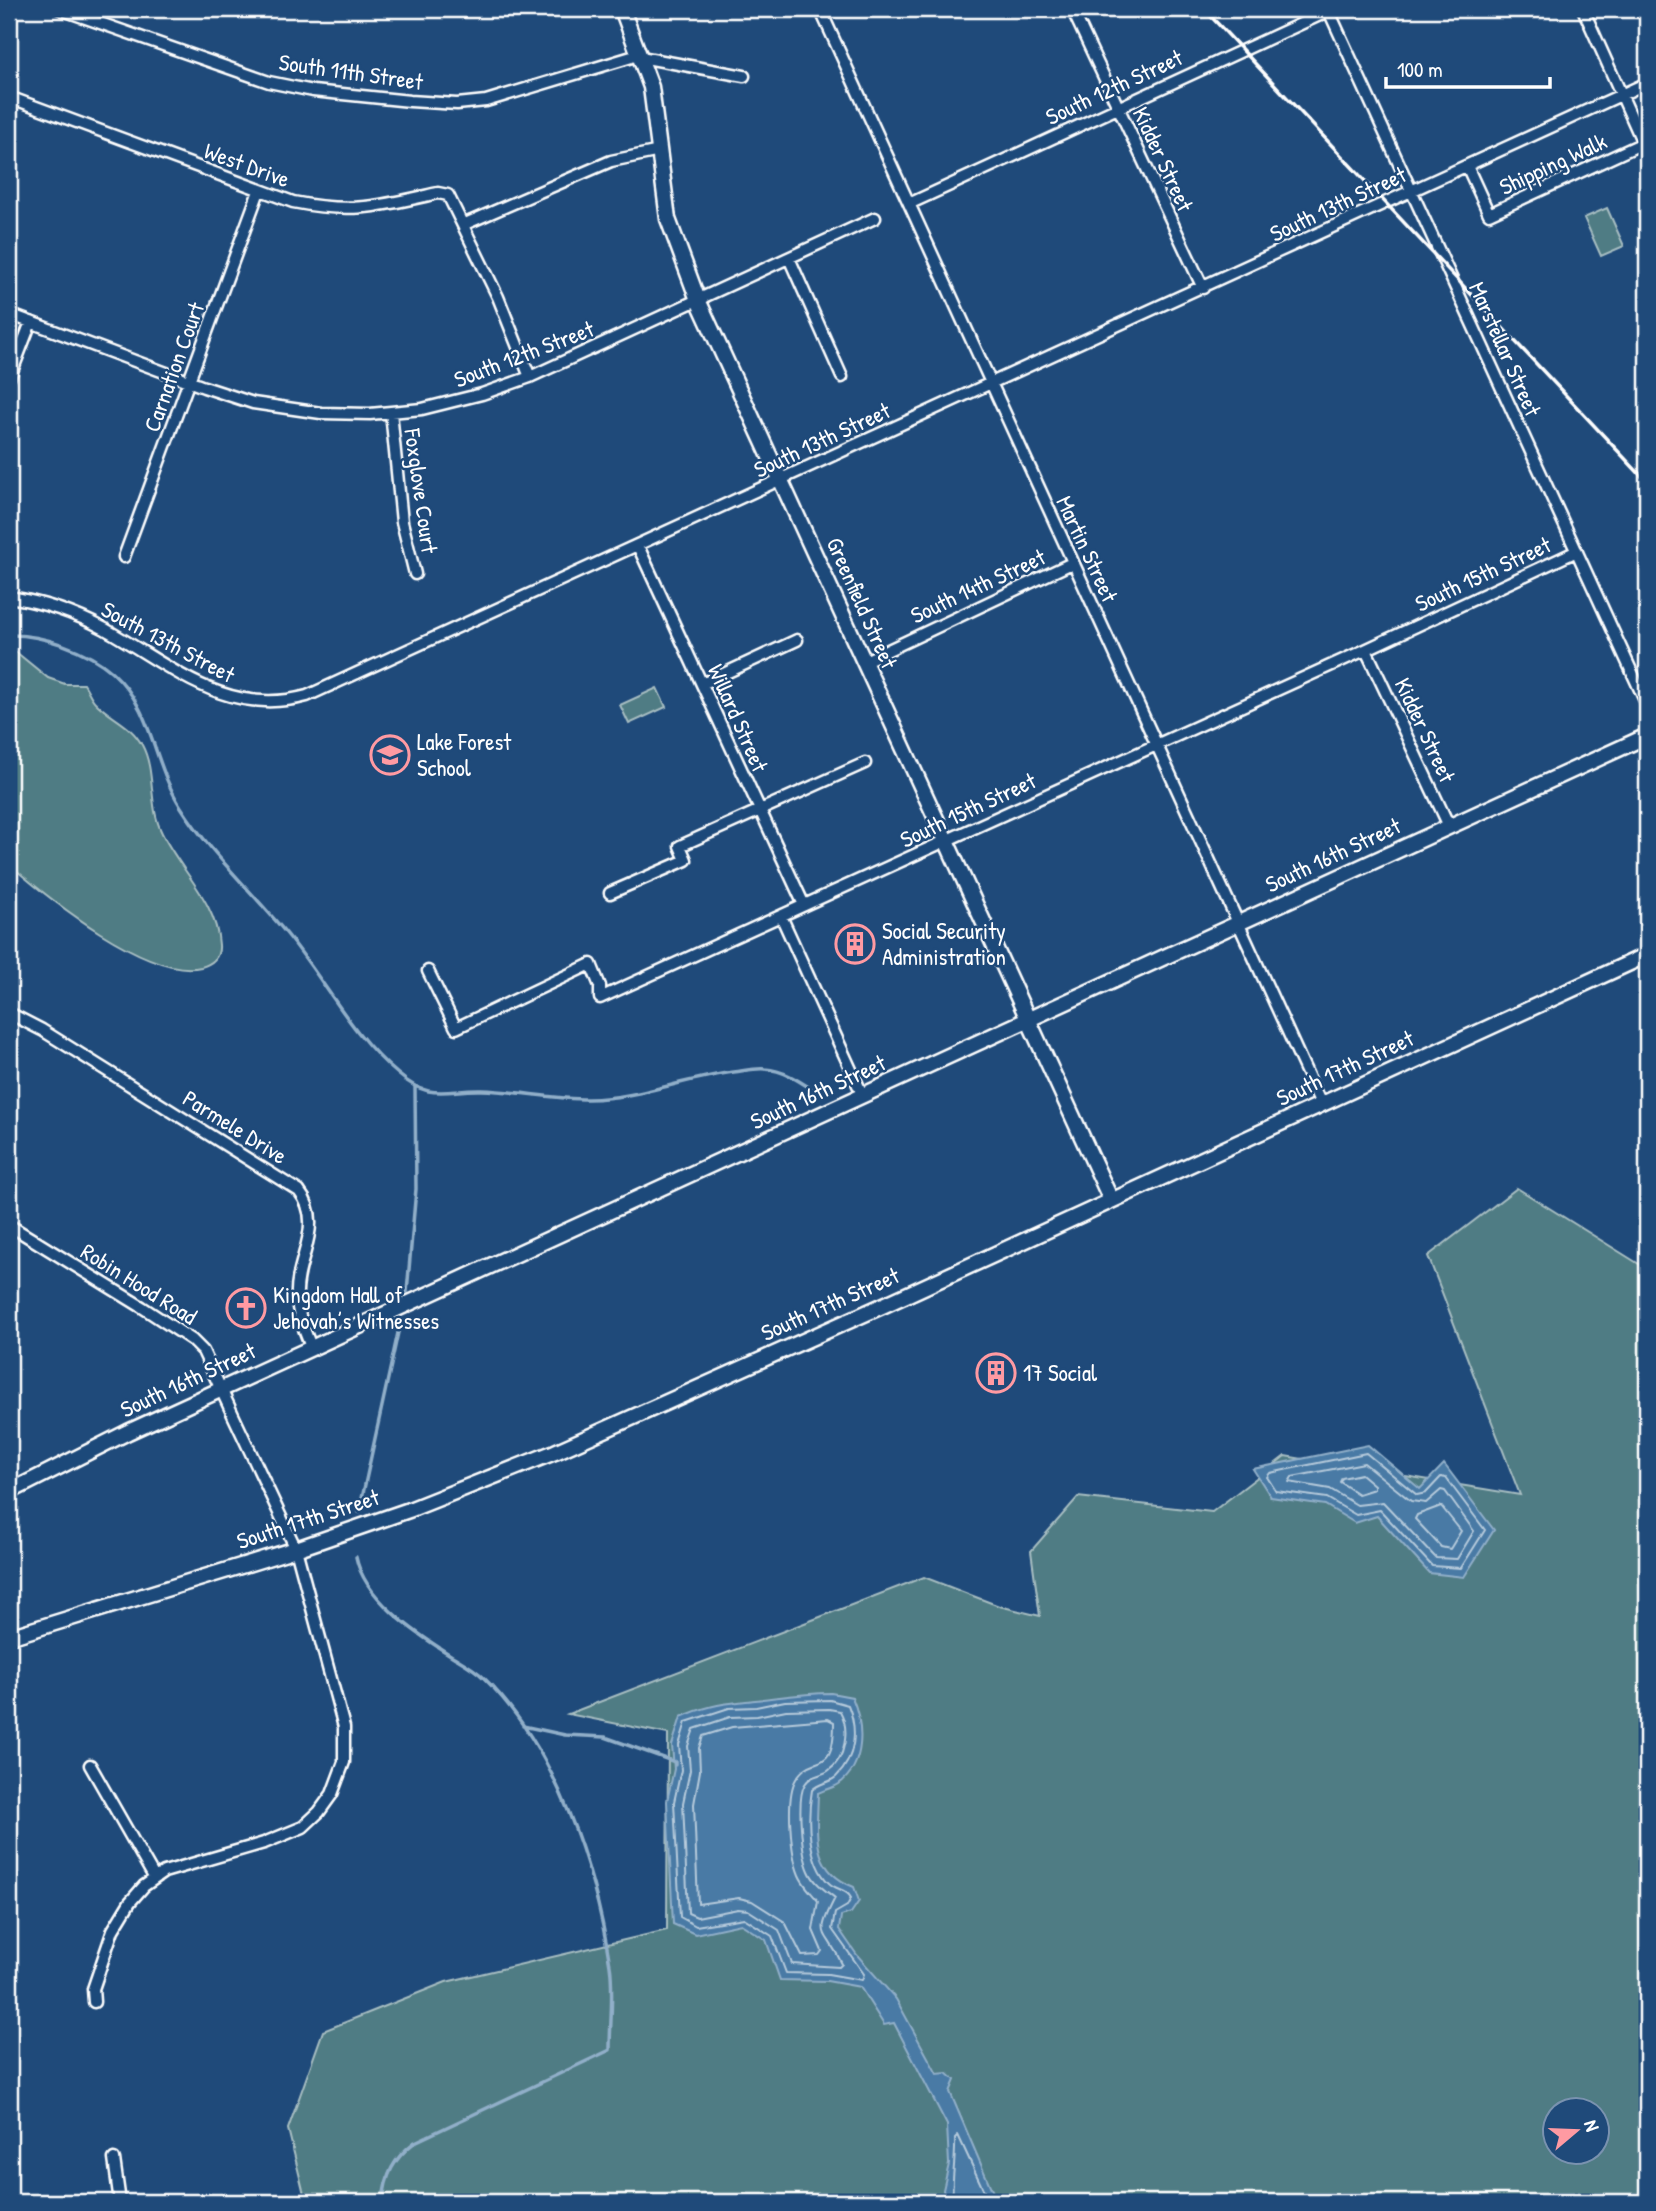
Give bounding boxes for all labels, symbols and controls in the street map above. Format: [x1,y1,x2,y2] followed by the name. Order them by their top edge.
[1040,41,1188,132] street label: South 12th Street
[277,46,426,97] street label: South 11th Street
[1386,46,1551,90] scale bar
[1397,55,1443,84] text: 100 m
[1126,101,1202,217] street label: Kidder Street
[1494,125,1612,202] street label: Shipping Walk
[200,135,294,194] street label: West Drive
[1265,158,1412,249] street label: South 13th Street
[1462,277,1549,422] street label: Marstellar Street
[136,297,212,436] street label: Carnation Court
[449,312,599,394] street label: South 12th Street
[749,394,896,485] street label: South 13th Street
[397,426,446,556] street label: Foxglove Court
[1049,491,1126,608] street label: Martin Street
[1410,528,1557,619] street label: South 15th Street
[820,532,906,674] street label: Greenfield Street
[905,540,1051,630] street label: South 14th Street
[96,593,241,690] street label: South 13th Street
[701,659,776,778] street label: Willard Street
[1388,672,1464,788] street label: Kidder Street
[417,726,512,783] place label: Lake Forest School
[369,734,411,776] school or university icon: Lake Forest School
[895,764,1042,855] street label: South 15th Street
[1260,809,1406,899] street label: South 16th Street
[882,915,1006,972] place label: Social Security Administration
[834,923,876,965] building icon: Social Security Administration
[1271,1022,1419,1113] street label: South 17th Street
[745,1046,891,1136] street label: South 16th Street
[177,1082,293,1171] street label: Parmele Drive
[75,1236,203,1332] street label: Robin Hood Road
[756,1259,905,1348] street label: South 17th Street
[273,1279,439,1336] place label: Kingdom Hall of Jehovah’s Witnesses
[225,1287,267,1329] church icon: Kingdom Hall of Jehovah’s Witnesses
[115,1334,261,1424] street label: South 16th Street
[975,1352,1017,1394] building icon: 17 Social
[1023,1357,1098,1388] place label: 17 Social
[233,1481,384,1556] street label: South 17th Street
[1540,2096,1610,2166] north arrow
[1578,2116,1606,2134] text: N

